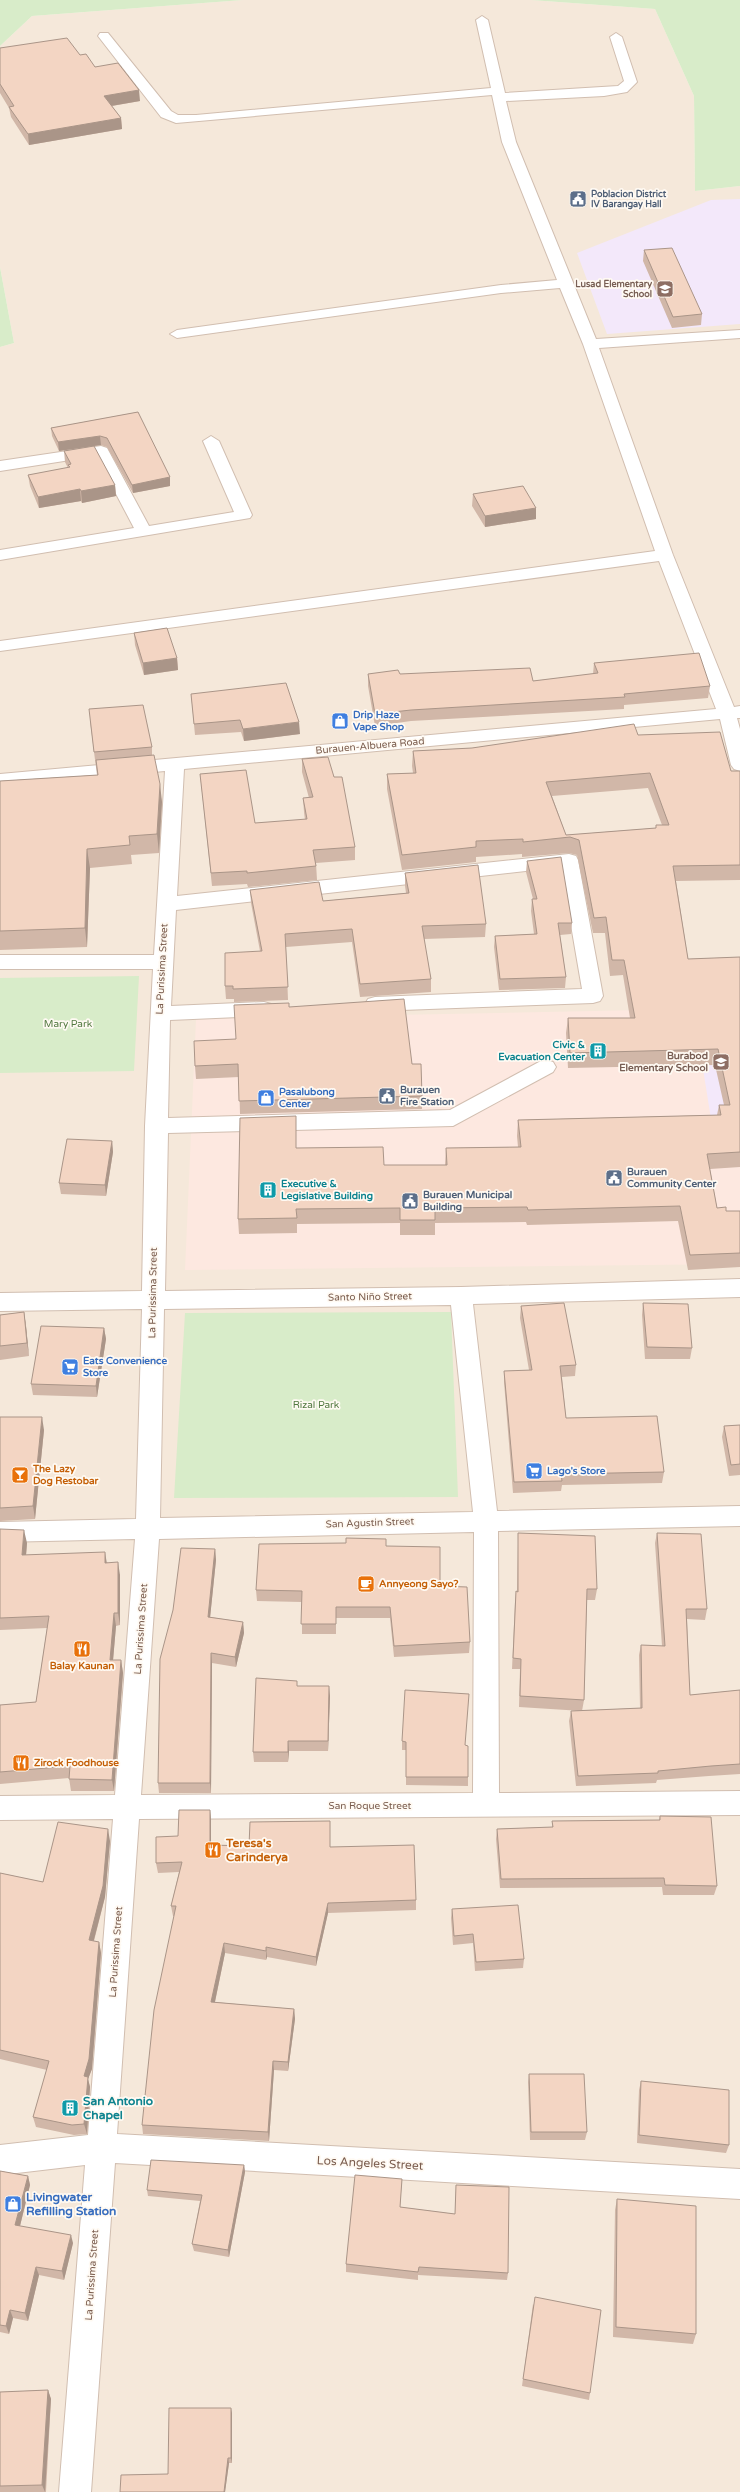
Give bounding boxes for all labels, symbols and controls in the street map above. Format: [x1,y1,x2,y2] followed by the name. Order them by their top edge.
[568,189,588,209] public building icon: Poblacion District IV Barangay Hall
[591,189,667,210] place label: Poblacion District IV Barangay Hall
[575,279,652,300] place label: Lusad Elementary School
[655,279,675,299] school or university icon: Lusad Elementary School
[353,709,405,733] place label: Drip Haze Vape Shop
[330,711,350,731] shop icon: Drip Haze Vape Shop
[315,735,425,757] street label: Burauen-Albuera Road
[154,923,170,1015] street label: La Purissima Street
[44,1018,93,1030] park label: Mary Park
[498,1039,585,1063] place label: Civic & Evacuation Center
[588,1041,608,1061] building icon: Civic & Evacuation Center
[619,1050,708,1074] place label: Burabod Elementary School
[711,1052,731,1072] school or university icon: Burabod Elementary School
[400,1084,454,1108] place label: Burauen Fire Station
[279,1086,335,1110] place label: Pasalubong Center
[377,1086,397,1106] public building icon: Burauen Fire Station
[256,1088,276,1108] shop icon: Pasalubong Center
[627,1166,716,1190] place label: Burauen Community Center
[604,1168,624,1188] public building icon: Burauen Community Center
[281,1178,373,1202] place label: Executive & Legislative Building
[258,1180,278,1200] building icon: Executive & Legislative Building
[423,1189,512,1213] place label: Burauen Municipal Building
[400,1191,420,1211] public building icon: Burauen Municipal Building
[146,1247,160,1339] street label: La Purissima Street
[328,1290,412,1304] street label: Santo Niño Street
[83,1355,167,1379] place label: Eats Convenience Store
[60,1357,80,1377] supermarket icon: Eats Convenience Store
[293,1399,340,1411] park label: Rizal Park
[524,1461,544,1481] supermarket icon: Lago's Store
[32,1463,99,1487] place label: The Lazy Dog Restobar
[10,1465,30,1485] bar icon: The Lazy Dog Restobar
[547,1465,606,1477] place label: Lago's Store
[326,1515,415,1531] street label: San Agustin Street
[356,1574,376,1594] cafe icon: Annyeong Sayo?
[379,1578,458,1590] place label: Annyeong Sayo?
[132,1583,150,1675] street label: La Purissima Street
[72,1639,92,1659] restaurant icon: Balay Kaunan
[50,1660,114,1672] place label: Balay Kaunan
[11,1753,31,1773] restaurant icon: Zirock Foodhouse
[34,1757,119,1769] place label: Zirock Foodhouse
[329,1800,412,1812] street label: San Roque Street
[225,1836,288,1865] place label: Teresa's Carinderya
[203,1840,223,1860] restaurant icon: Teresa's Carinderya
[107,1906,125,1998] street label: La Purissima Street
[83,2094,153,2123] place label: San Antonio Chapel
[60,2098,80,2118] building icon: San Antonio Chapel
[316,2153,424,2173] street label: Los Angeles Street
[26,2190,116,2219] place label: Livingwater Refilling Station
[3,2194,23,2214] shop icon: Livingwater Refilling Station
[83,2229,101,2321] street label: La Purissima Street

